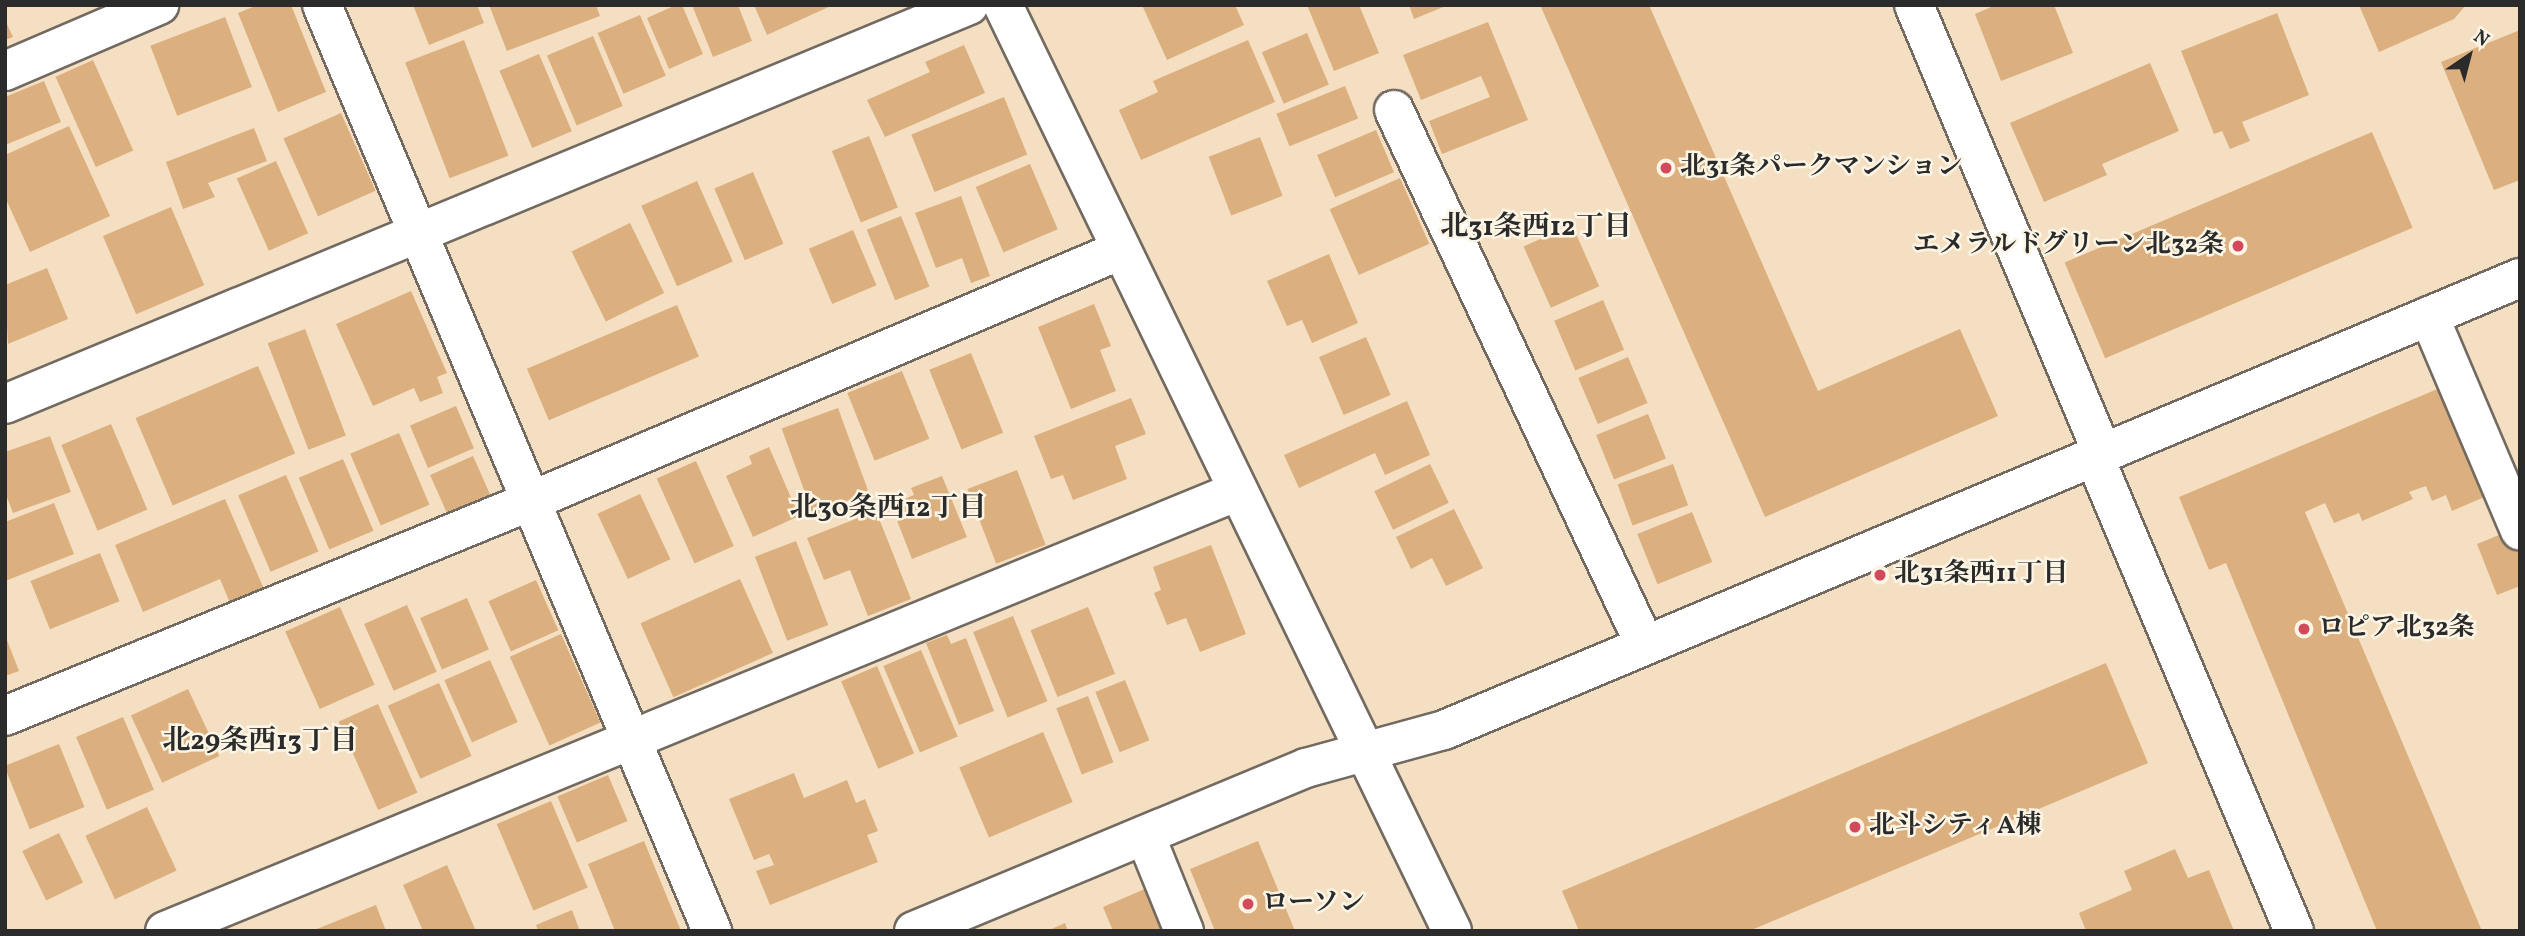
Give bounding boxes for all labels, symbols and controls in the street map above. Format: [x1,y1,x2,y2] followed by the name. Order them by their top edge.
[2434,21,2504,91] north arrow
[2468,24,2494,53] text: N
[1680,152,1964,184] place label: 北31条パークマンション
[1658,160,1674,176] marker: 北31条パークマンション
[1440,211,1632,245] district label: 北31条西12丁目
[1911,230,2224,262] place label: エメラルドグリーン北32条
[2230,238,2246,254] marker: エメラルドグリーン北32条
[790,492,986,526] district label: 北30条西12丁目
[1894,559,2069,591] place label: 北31条西11丁目
[1872,567,1888,583] marker: 北31条西11丁目
[2318,613,2475,645] place label: ロピア北32条
[2296,621,2312,637] marker: ロピア北32条
[162,725,358,759] district label: 北29条西13丁目
[1869,811,2043,843] place label: 北斗シティA棟
[1847,819,1863,835] marker: 北斗シティA棟
[1262,888,1366,920] place label: ローソン
[1240,896,1256,912] marker: ローソン

